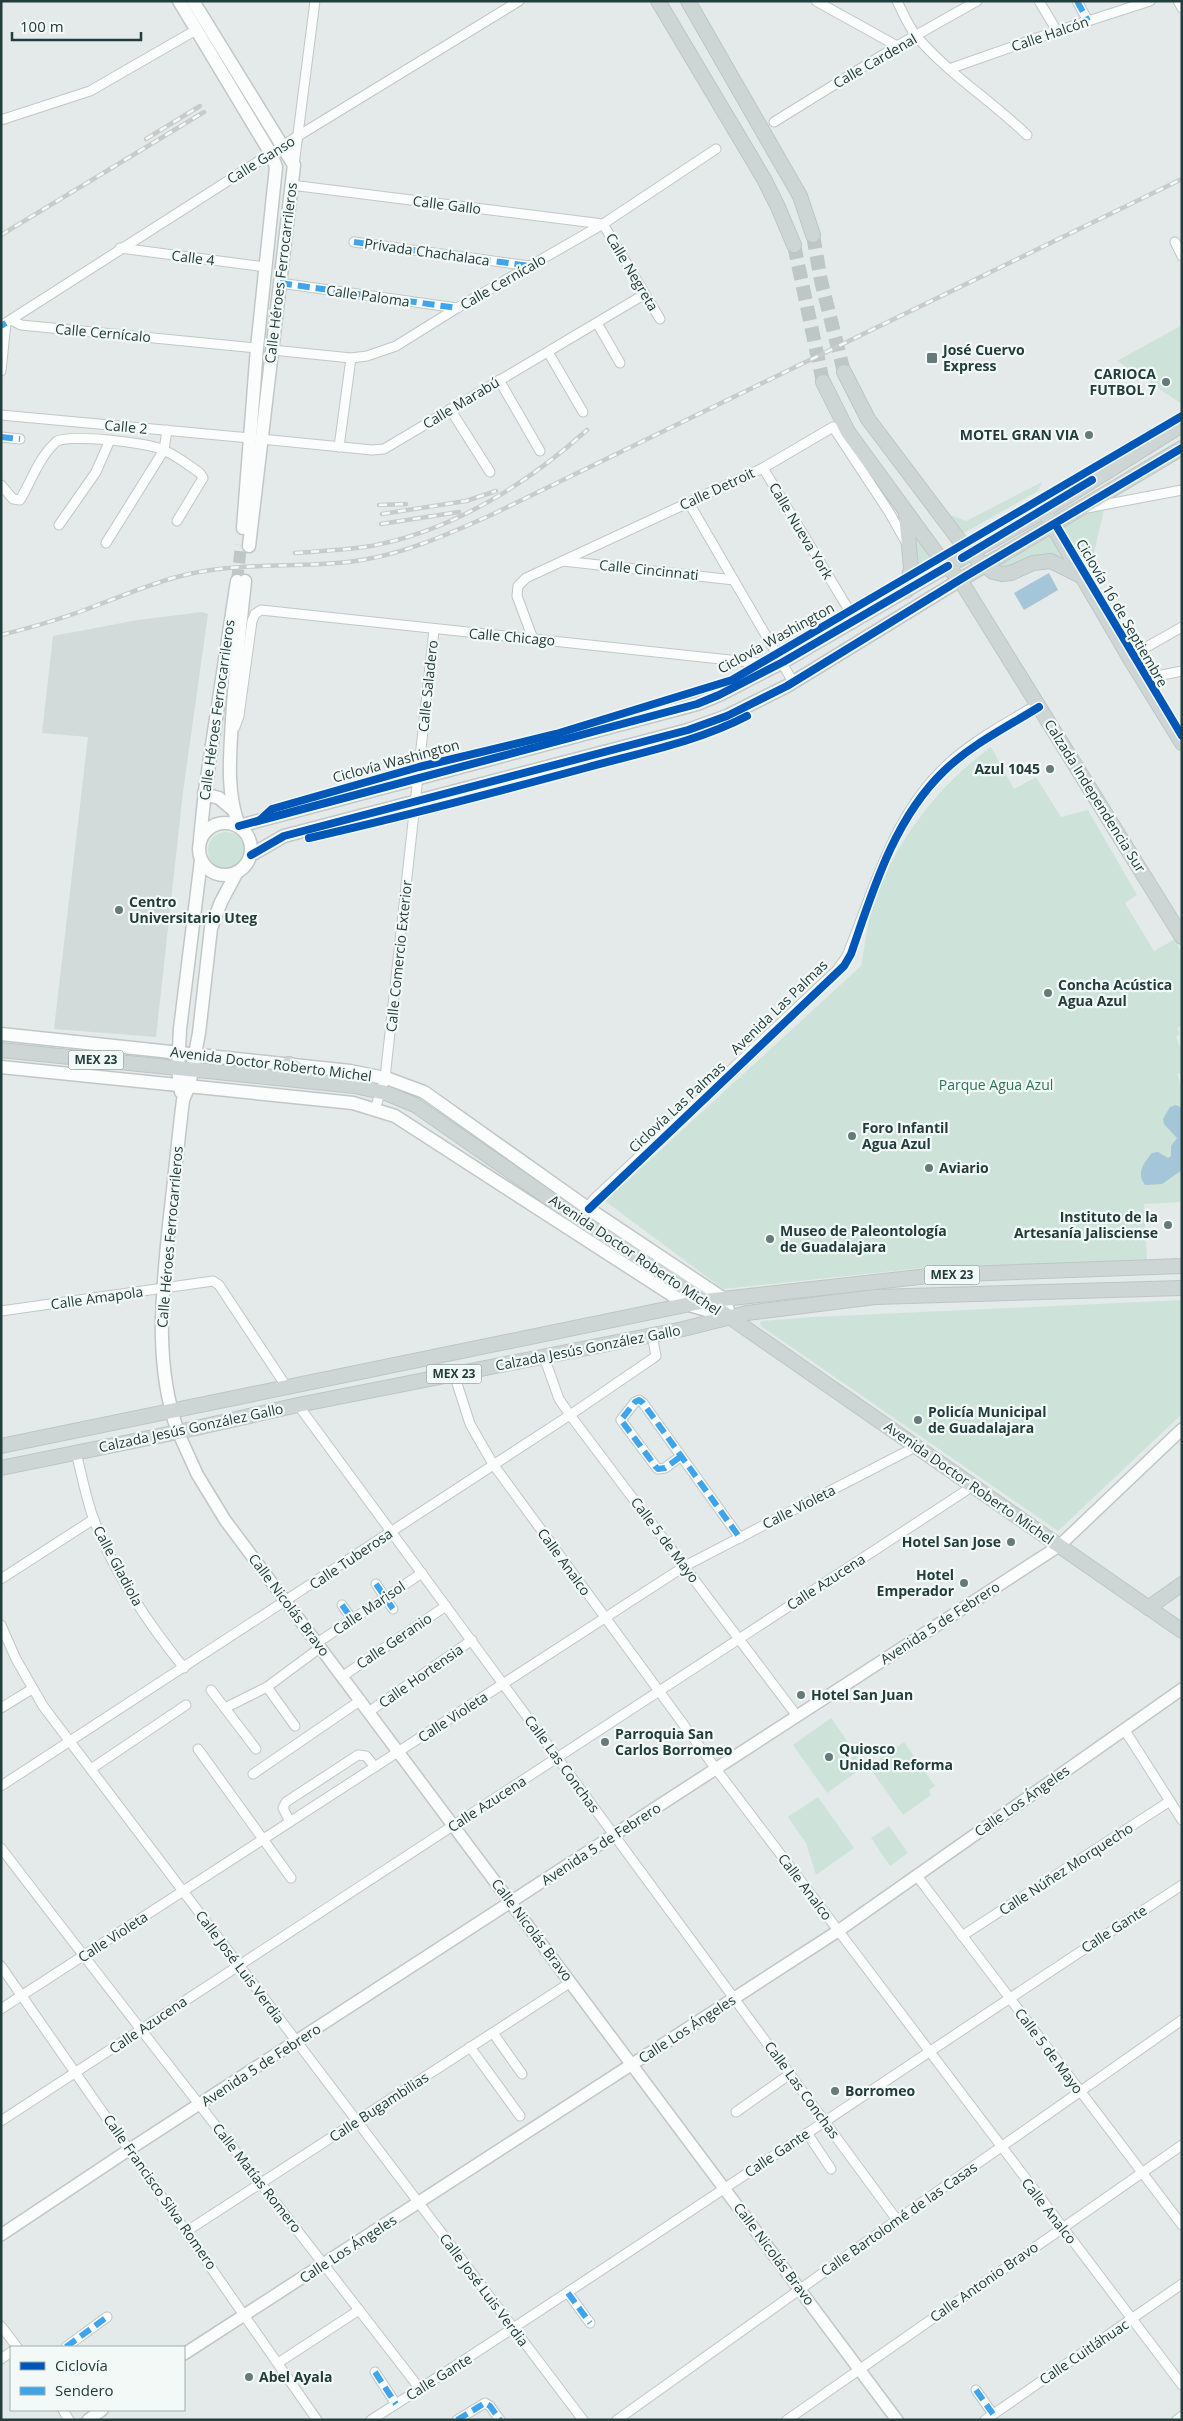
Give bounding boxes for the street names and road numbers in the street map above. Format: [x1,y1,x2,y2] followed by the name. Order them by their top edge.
[1009,11,1091,56] street label: Calle Halcón
[829,29,920,92] street label: Calle Cardenal
[223,131,298,188] street label: Calle Ganso
[260,181,301,365] street label: Calle Héroes Ferrocarrileros
[412,191,482,218] street label: Calle Gallo
[602,229,663,314] street label: Calle Negreta
[363,233,491,270] street label: Privada Chachalaca
[170,245,216,270] street label: Calle 4
[456,249,549,314] street label: Calle Cernícalo
[325,280,411,311] street label: Calle Paloma
[54,319,152,346] street label: Calle Cernícalo
[419,372,503,433] street label: Calle Marabú
[104,415,148,438] street label: Calle 2
[676,463,757,514] street label: Calle Detroit
[765,479,838,583] street label: Calle Nueva York
[1072,535,1173,690] street label: Ciclovía 16 de Septiembre
[598,555,700,584] street label: Calle Cincinnati
[714,598,838,678] street label: Ciclovía Washington
[194,618,239,802] street label: Calle Héroes Ferrocarrileros
[468,623,556,650] street label: Calle Chicago
[413,639,442,733] street label: Calle Saladero
[1040,716,1151,876] street label: Calzada Independencia Sur
[330,734,461,787] street label: Ciclovía Washington
[381,879,416,1033] street label: Calle Comercio Exterior
[726,955,832,1058] street label: Avenida Las Palmas
[169,1042,373,1085] street label: Avenida Doctor Roberto Michel
[68,1050,124,1070] road number: MEX 23
[624,1057,729,1156] street label: Ciclovía Las Palmas
[152,1145,187,1329] street label: Calle Héroes Ferrocarrileros
[546,1190,725,1319] street label: Avenida Doctor Roberto Michel
[924,1266,980,1284] road number: MEX 23
[50,1282,144,1313] street label: Calle Amapola
[494,1320,682,1375] street label: Calzada Jesús González Gallo
[426,1365,482,1384] road number: MEX 23
[97,1399,285,1456] street label: Calzada Jesús González Gallo
[881,1417,1058,1549] street label: Avenida Doctor Roberto Michel
[759,1480,839,1533] street label: Calle Violeta
[627,1493,704,1586] street label: Calle 5 de Mayo
[89,1522,148,1609] street label: Calle Gladiola
[305,1524,396,1593] street label: Calle Tuberosa
[533,1524,595,1599] street label: Calle Analco
[245,1549,334,1660] street label: Calle Nicolás Bravo
[783,1549,869,1614] street label: Calle Azucena
[329,1576,409,1639] street label: Calle Marisol
[876,1577,1003,1668] street label: Avenida 5 de Febrero
[352,1608,435,1673] street label: Calle Geranio
[375,1639,467,1712] street label: Calle Hortensia
[414,1687,491,1746] street label: Calle Violeta
[521,1711,604,1817] street label: Calle Las Conchas
[970,1760,1073,1841] street label: Calle Los Ángeles
[444,1771,530,1836] street label: Calle Azucena
[537,1798,664,1889] street label: Avenida 5 de Febrero
[995,1818,1136,1919] street label: Calle Núñez Morquecho
[774,1849,837,1924] street label: Calle Analco
[488,1874,577,1985] street label: Calle Nicolás Bravo
[1077,1900,1150,1957] street label: Calle Gante
[192,1906,289,2027] street label: Calle José Luis Verdia
[74,1907,151,1966] street label: Calle Violeta
[635,1990,739,2067] street label: Calle Los Ángeles
[105,1992,190,2058] street label: Calle Azucena
[1011,2004,1088,2097] street label: Calle 5 de Mayo
[197,2019,324,2110] street label: Avenida 5 de Febrero
[761,2037,844,2143] street label: Calle Las Conchas
[325,2067,432,2146] street label: Calle Bugambilias
[99,2110,221,2273] street label: Calle Francisco Silva Romero
[209,2119,306,2236] street label: Calle Matías Romero
[741,2124,813,2181] street label: Calle Gante
[817,2157,981,2280] street label: Calle Bartolomé de las Casas
[1018,2174,1081,2248] street label: Calle Analco
[730,2198,819,2309] street label: Calle Nicolás Bravo
[296,2210,400,2287] street label: Calle Los Ángeles
[436,2229,533,2350] street label: Calle José Luis Verdia
[926,2237,1042,2326] street label: Calle Antonio Bravo
[1035,2314,1132,2389] street label: Calle Cuitláhuac
[402,2349,476,2404] street label: Calle Gante

